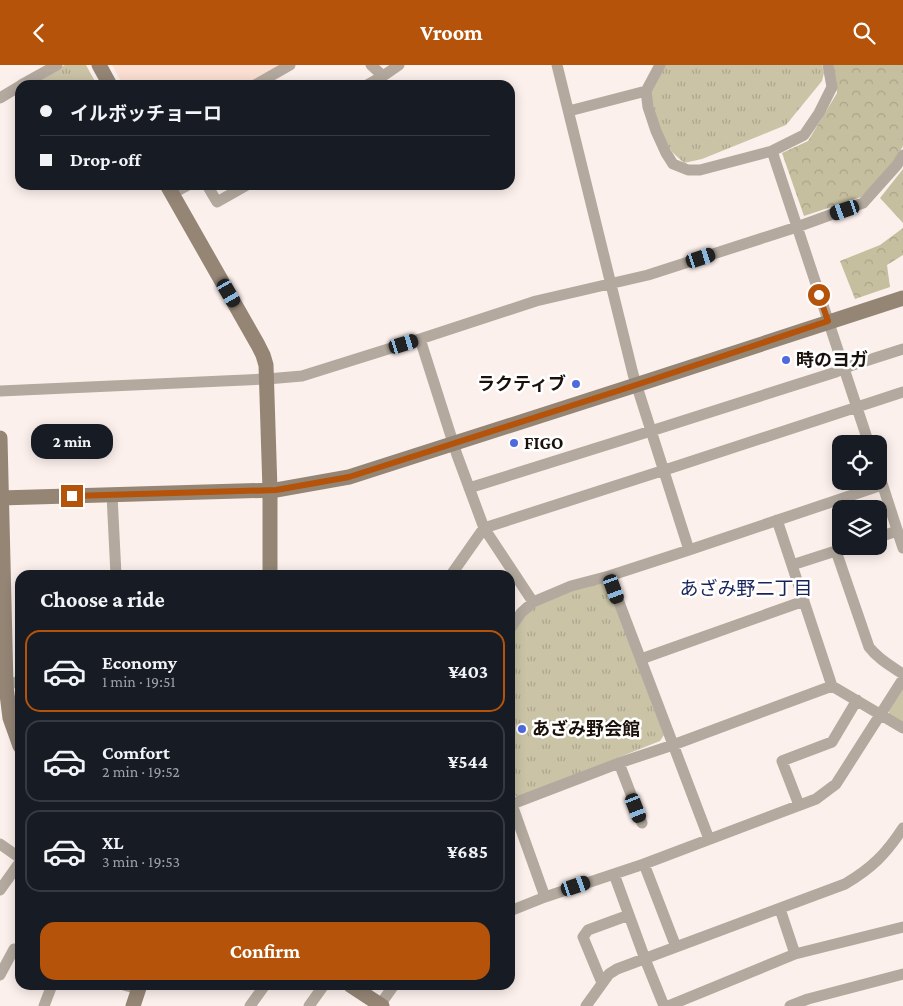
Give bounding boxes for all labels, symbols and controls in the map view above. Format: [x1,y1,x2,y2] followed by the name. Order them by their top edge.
[25,19,53,47] icon: back
[850,19,878,47] icon: search
[420,20,483,45] text: Vroom
[70,103,222,124] text: イルボッチョーロ
[70,149,141,170] text: Drop-off
[828,198,861,222] car
[684,246,717,270] car
[215,276,242,310] car
[808,284,830,306] route start
[387,332,420,356] car
[796,350,868,370] place label: 時のヨガ
[780,354,792,366] marker: 時のヨガ
[477,374,566,394] place label: ラクティブ
[570,378,582,390] marker: ラクティブ
[31,423,113,459] callout: 2 min
[53,433,91,450] text: 2 min
[524,433,564,453] place label: FIGO
[832,435,887,555] map controls
[832,435,887,490] button: locate
[508,437,520,449] marker: FIGO
[61,485,83,507] route end
[832,500,887,555] button: layers
[601,572,626,606] car
[679,578,813,599] district label: あざみ野二丁目
[40,587,165,612] text: Choose a ride
[42,649,87,694] icon: car
[102,652,177,673] text: Economy
[448,661,488,682] text: ¥403
[102,673,176,690] text: 1 min · 19:51
[532,719,640,739] place label: あざみ野会館
[516,723,528,735] marker: あざみ野会館
[42,739,87,784] icon: car
[102,742,170,763] text: Comfort
[448,751,488,772] text: ¥544
[102,763,180,780] text: 2 min · 19:52
[623,791,648,825] car
[42,829,87,874] icon: car
[102,832,124,853] text: XL
[447,841,488,862] text: ¥685
[102,853,180,870] text: 3 min · 19:53
[559,874,592,898] car
[40,922,490,980] button: Confirm

